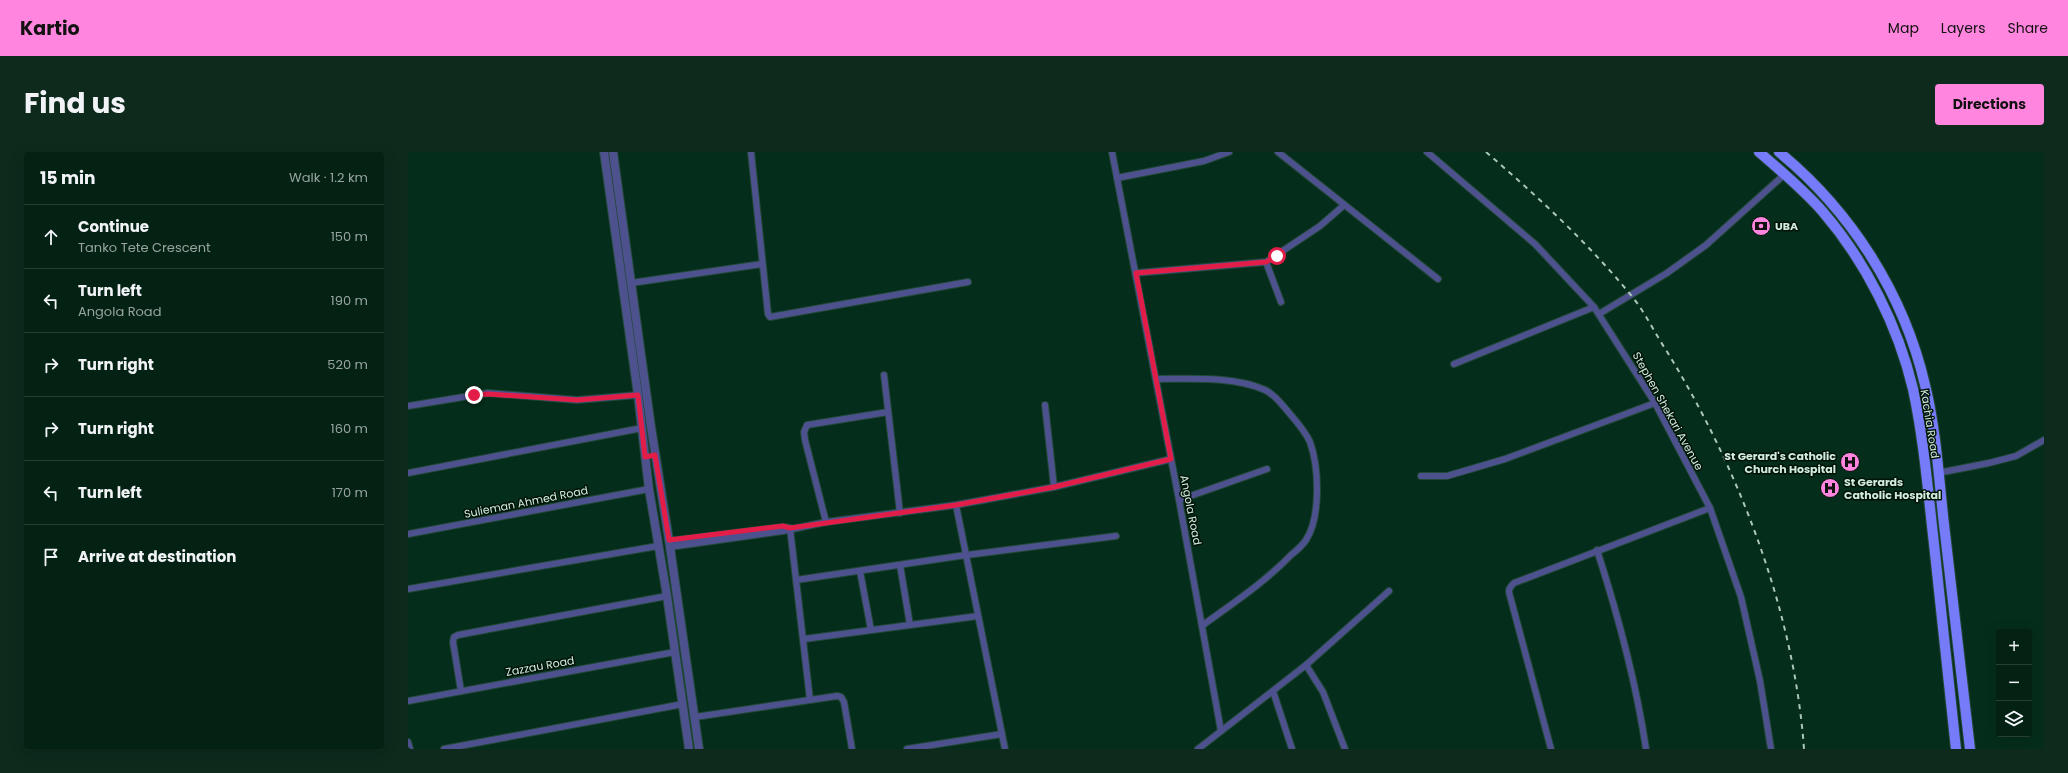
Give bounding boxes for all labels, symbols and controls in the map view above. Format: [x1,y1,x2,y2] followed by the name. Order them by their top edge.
[20,15,80,42] text: Kartio
[1888,18,1919,38] text: Map
[1941,18,1985,38] text: Layers
[2007,18,2048,38] text: Share
[24,84,126,123] text: Find us
[1935,84,2044,125] button: Directions
[40,166,96,190] text: 15 min
[289,168,368,187] text: Walk · 1.2 km
[1750,215,1772,237] bank icon: UBA
[78,216,149,237] text: Continue
[1775,218,1798,234] place label: UBA
[40,226,62,248] icon: ahead
[331,227,368,246] text: 150 m
[78,238,211,257] text: Tanko Tete Crescent
[1268,247,1286,265] route start
[78,280,142,301] text: Turn left
[40,290,62,312] icon: left
[331,291,368,310] text: 190 m
[78,302,161,321] text: Angola Road
[1629,349,1707,473] street label: Stephen Shekari Avenue
[40,354,62,376] icon: right
[78,354,154,375] text: Turn right
[327,355,368,374] text: 520 m
[465,386,483,404] route end
[1917,388,1943,460] street label: Kachia Road
[40,418,62,440] icon: right
[78,418,154,439] text: Turn right
[331,419,368,438] text: 160 m
[1724,448,1836,477] place label: St Gerard's Catholic Church Hospital
[1839,451,1861,473] hospital icon: St Gerard's Catholic Church Hospital
[1176,474,1206,546] street label: Angola Road
[1844,474,1941,503] place label: St Gerards Catholic Hospital
[1819,477,1841,499] hospital icon: St Gerards Catholic Hospital
[40,482,62,504] icon: left
[78,482,142,503] text: Turn left
[463,482,589,522] street label: Sulieman Ahmed Road
[332,483,368,502] text: 170 m
[40,546,62,568] icon: arrive
[78,546,236,567] text: Arrive at destination
[1996,629,2032,737] map controls
[1996,629,2032,665] button: +
[504,652,576,680] street label: Zazzau Road
[1996,665,2032,701] button: −
[1996,701,2032,737] button: layers

